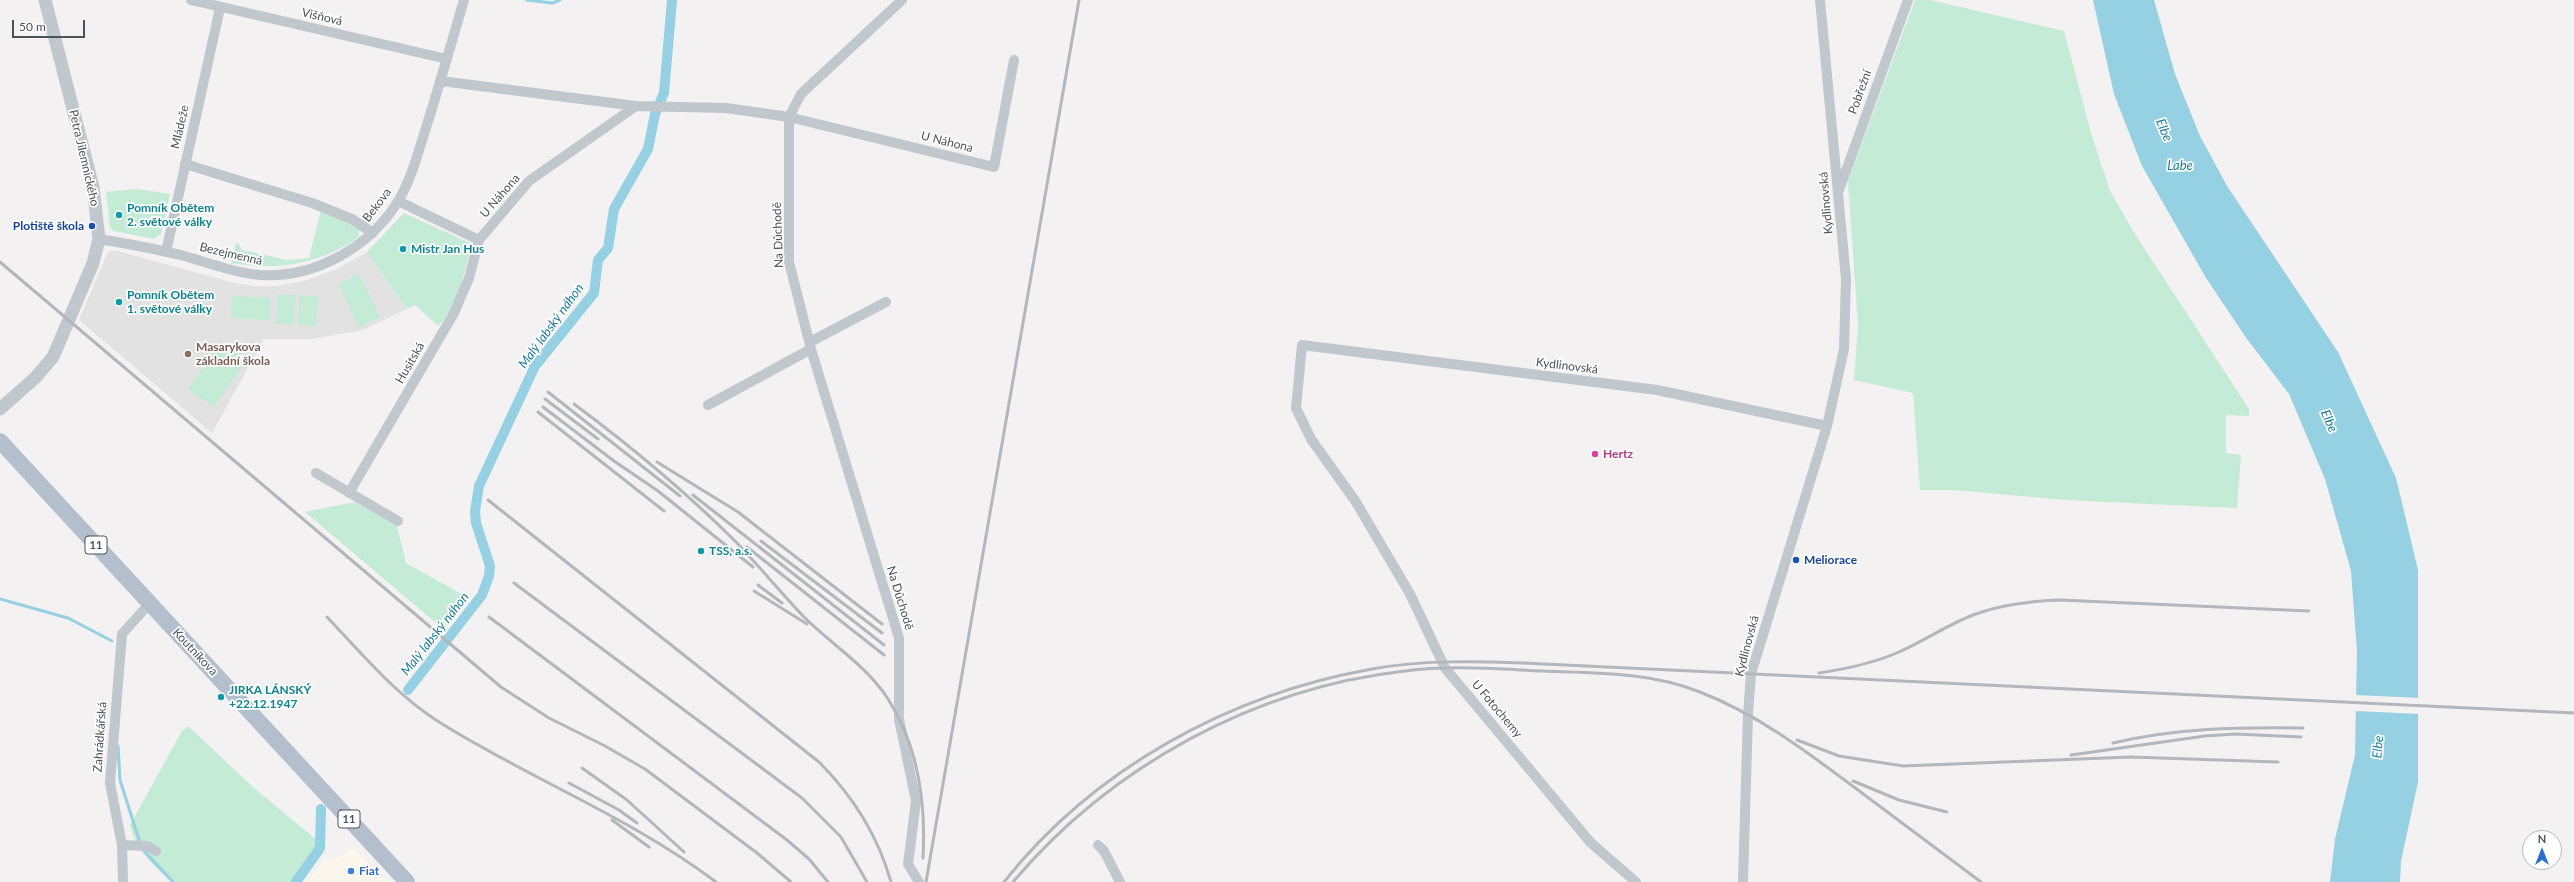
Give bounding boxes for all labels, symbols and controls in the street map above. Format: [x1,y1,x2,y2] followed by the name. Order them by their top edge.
[300,5,344,29] street label: Višňová
[14,12,87,38] scale bar
[19,19,46,34] text: 50 m
[1845,68,1875,116] street label: Pobřežní
[168,104,192,150] street label: Mládeže
[66,108,102,208] street label: Petra Jilemnického
[2152,116,2176,144] water label: Elbe
[920,129,974,155] street label: U Náhona
[2167,158,2193,174] water label: Labe
[477,171,523,221] street label: U Náhona
[1816,171,1836,235] street label: Kydlinovská
[360,185,394,225] street label: Bekova
[127,201,214,229] place label: Pomník Obětem 2. světové války
[770,202,786,268] street label: Na Důchodě
[114,210,124,220] marker: Pomník Obětem 2. světové války
[13,219,84,233] place label: Plotiště škola
[87,221,97,231] marker: Plotiště škola
[198,240,264,268] street label: Bezejmenná
[411,242,484,256] place label: Mistr Jan Hus
[398,244,408,254] marker: Mistr Jan Hus
[515,281,587,371] water label: Malý labský náhon
[127,288,214,316] place label: Pomník Obětem 1. světové války
[114,297,124,307] marker: Pomník Obětem 1. světové války
[196,340,270,368] place label: Masarykova základní škola
[392,340,428,386] street label: Husitská
[183,349,193,359] marker: Masarykova základní škola
[1535,355,1599,377] street label: Kydlinovská
[2317,407,2341,435] water label: Elbe
[1603,447,1633,461] place label: Hertz
[1590,449,1600,459] marker: Hertz
[85,536,107,554] road number: 11
[709,544,752,558] place label: TSS, a.s.
[696,546,706,556] marker: TSS, a.s.
[1804,553,1857,567] place label: Meliorace
[1791,555,1801,565] marker: Meliorace
[883,564,917,632] street label: Na Důchodě
[398,589,472,679] water label: Malý labský náhon
[1732,614,1762,678] street label: Kydlinovská
[169,625,221,679] street label: Koutníkova
[1469,677,1525,741] street label: U Fotochemy
[229,683,311,711] place label: JIRKA LÁNSKÝ +22.12.1947
[216,692,226,702] marker: JIRKA LÁNSKÝ +22.12.1947
[90,701,110,773] street label: Zahrádkářská
[2369,735,2387,759] water label: Elbe
[338,810,360,828] road number: 11
[2522,830,2562,870] north arrow
[2538,832,2546,845] text: N
[359,864,379,878] place label: Fiat
[346,866,356,876] marker: Fiat

